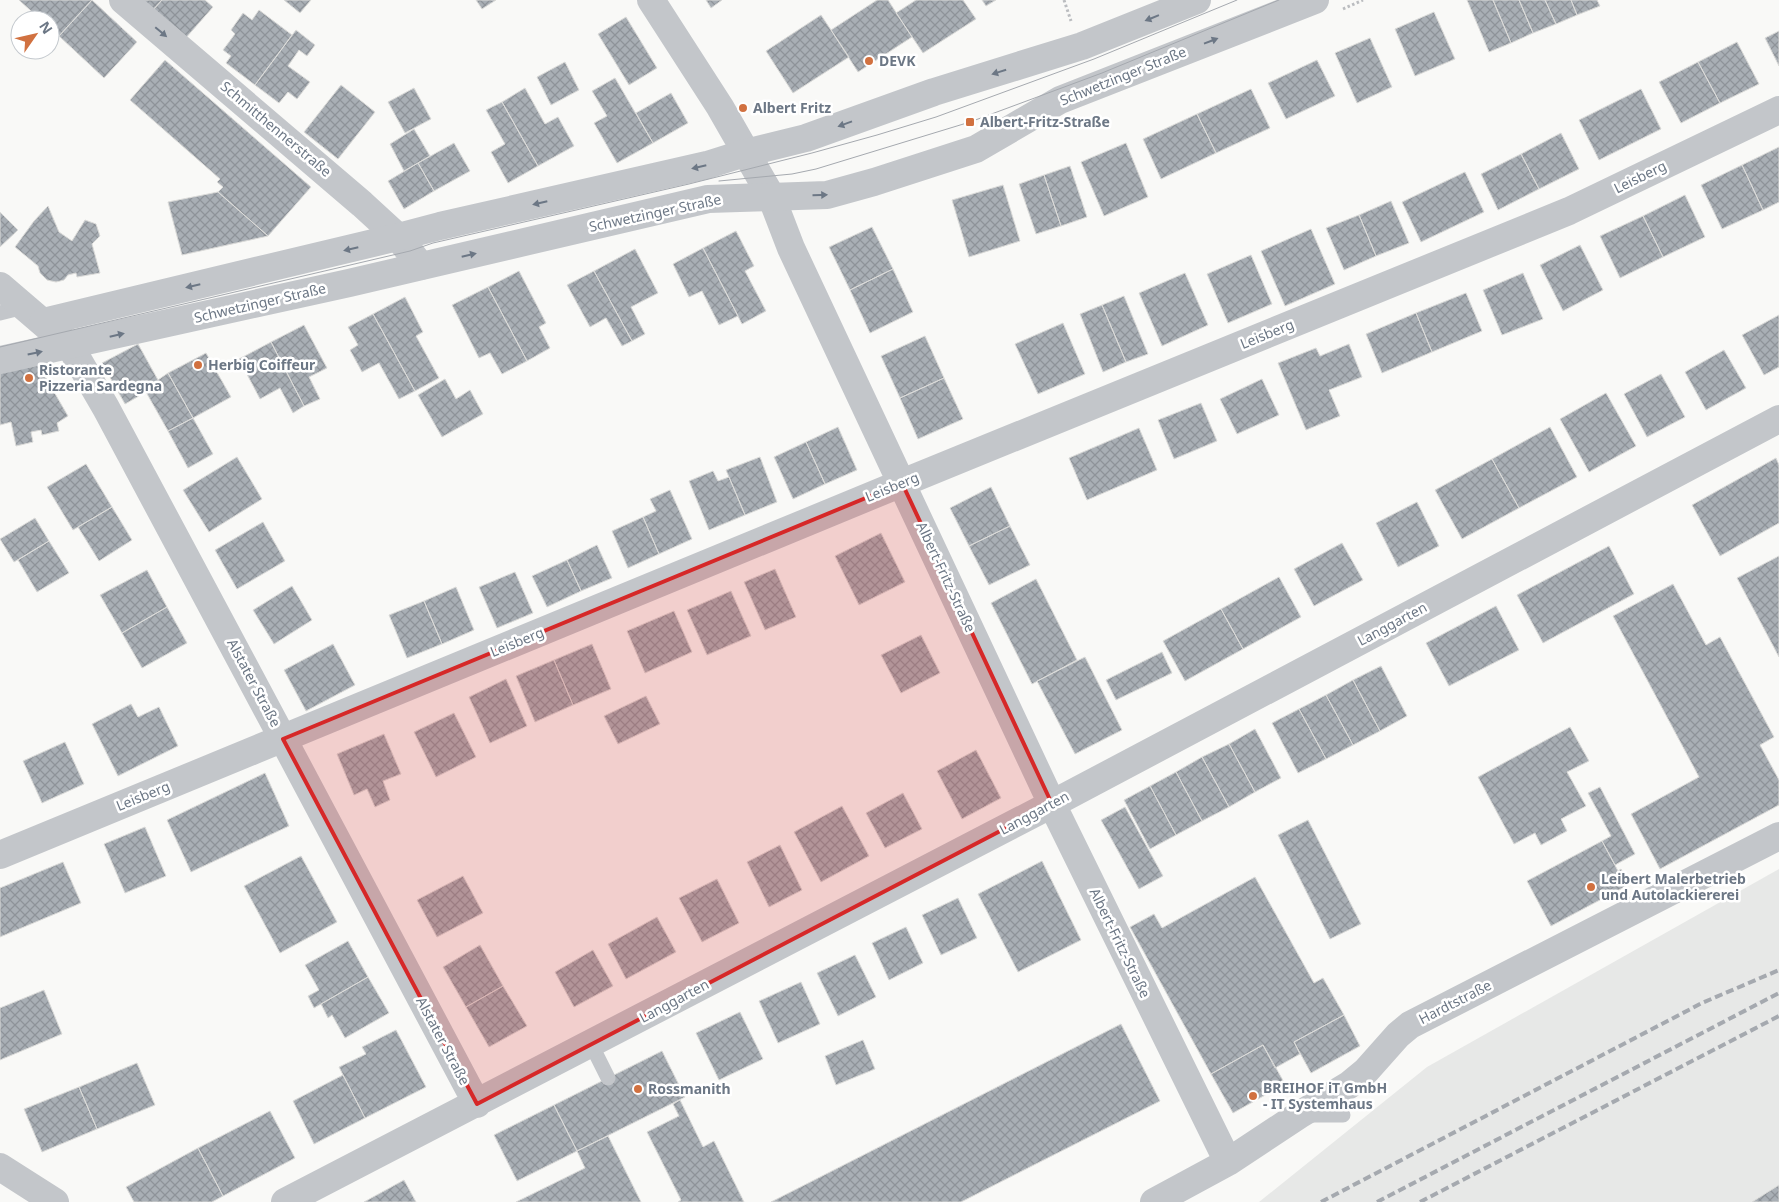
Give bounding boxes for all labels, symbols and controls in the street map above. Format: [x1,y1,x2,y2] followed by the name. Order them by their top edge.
[10,10,60,60] north arrow
[1144,14,1159,22] one-way arrow
[35,17,57,37] text: N
[154,26,167,37] one-way arrow
[1204,37,1219,45] one-way arrow
[1057,41,1189,110] street label: Schwetzinger Straße
[879,51,916,70] place label: DEVK
[863,55,875,67] marker: DEVK
[991,68,1006,76] one-way arrow
[217,77,336,181] street label: Schmitthennerstraße
[753,98,831,117] place label: Albert Fritz
[737,102,749,114] marker: Albert Fritz
[980,112,1110,131] place label: Albert-Fritz-Straße
[964,116,976,128] marker: Albert-Fritz-Straße
[837,120,852,128] one-way arrow
[1610,156,1669,197] street label: Leisberg
[691,163,706,171] one-way arrow
[587,189,723,236] street label: Schwetzinger Straße
[812,190,828,198] one-way arrow
[533,199,548,207] one-way arrow
[343,245,358,253] one-way arrow
[461,251,476,259] one-way arrow
[192,278,328,327] street label: Schwetzinger Straße
[185,283,200,291] one-way arrow
[1237,314,1296,353] street label: Leisberg
[110,331,125,339] one-way arrow
[27,349,42,357] one-way arrow
[208,355,316,374] place label: Herbig Coiffeur
[192,359,204,371] marker: Herbig Coiffeur
[39,360,162,395] place label: Ristorante Pizzeria Sardegna
[23,372,35,384] marker: Ristorante Pizzeria Sardegna
[862,467,921,506] street label: Leisberg
[912,518,980,635] street label: Albert-Fritz-Straße
[1354,597,1430,650] street label: Langgarten
[487,622,546,661] street label: Leisberg
[223,635,286,730] street label: Alstater Straße
[113,776,172,815] street label: Leisberg
[996,786,1072,839] street label: Langgarten
[1601,869,1746,904] place label: Leibert Malerbetrieb und Autolackiererei
[1585,881,1597,893] marker: Leibert Malerbetrieb und Autolackiererei
[1086,885,1155,1001] street label: Albert-Fritz-Straße
[636,974,712,1027] street label: Langgarten
[1415,975,1494,1028] street label: Hardtstraße
[412,993,475,1088] street label: Alstater Straße
[1263,1078,1387,1113] place label: BREIHOF iT GmbH - IT Systemhaus
[648,1079,731,1098] place label: Rossmanith
[632,1083,644,1095] marker: Rossmanith
[1247,1090,1259,1102] marker: BREIHOF iT GmbH - IT Systemhaus

